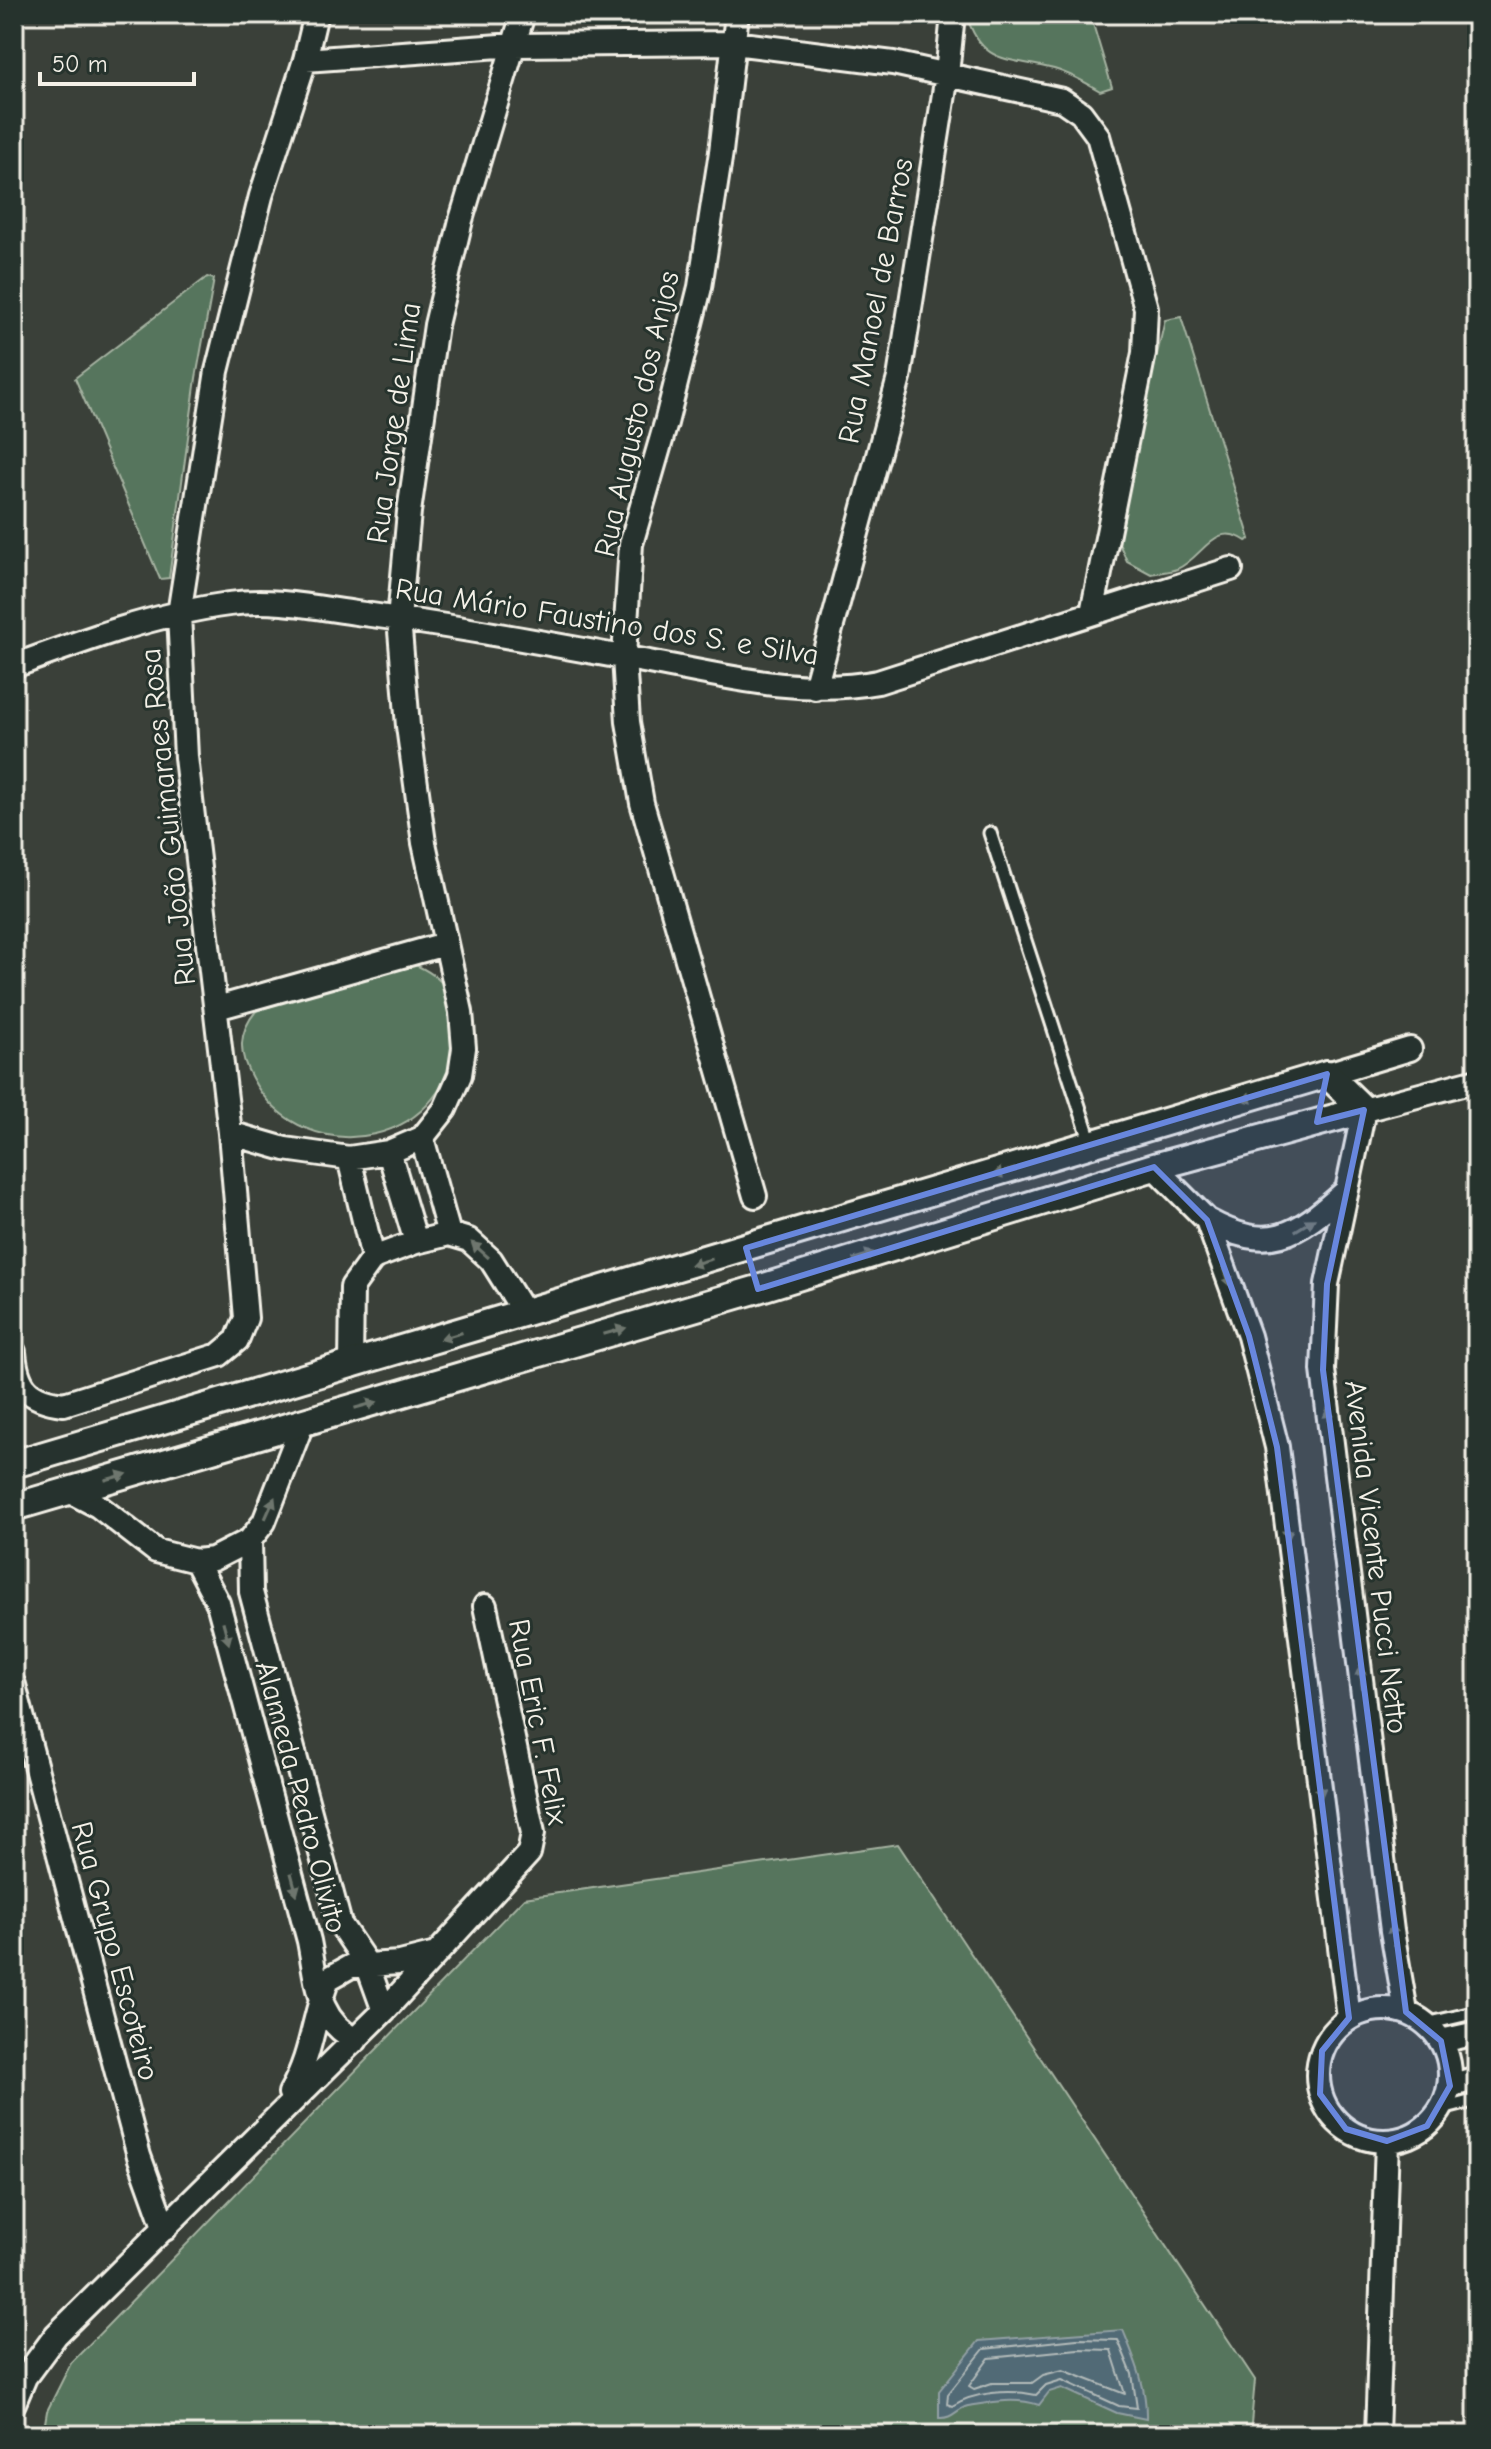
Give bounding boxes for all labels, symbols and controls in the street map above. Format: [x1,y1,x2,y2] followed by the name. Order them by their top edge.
[40,36,194,86] scale bar
[52,50,108,78] text: 50 m
[831,155,921,447] street label: Rua Manoel de Barros
[587,268,687,560] street label: Rua Augusto dos Anjos
[360,300,428,546] street label: Rua Jorge de Lima
[393,571,821,673] street label: Rua Mário Faustino dos S. e Silva
[133,647,203,987] street label: Rua João Guimaraes Rosa
[1240,1091,1264,1104] one-way arrow
[991,1166,1015,1179] one-way arrow
[1294,1218,1316,1232] one-way arrow
[471,1242,490,1260] one-way arrow
[852,1250,876,1262] one-way arrow
[688,1256,712,1269] one-way arrow
[1221,1264,1234,1288] one-way arrow
[603,1325,628,1337] one-way arrow
[439,1330,463,1343] one-way arrow
[1337,1378,1415,1736] street label: Avenida Vicente Pucci Netto
[354,1398,378,1411] one-way arrow
[1322,1406,1335,1431] one-way arrow
[104,1470,128,1483] one-way arrow
[263,1497,277,1520] one-way arrow
[1281,1516,1294,1541] one-way arrow
[501,1616,575,1829] street label: Rua Eric F. Felix
[221,1620,233,1645] one-way arrow
[248,1657,354,1937] street label: Alameda Pedro Olivito
[1354,1664,1367,1689] one-way arrow
[1313,1774,1326,1799] one-way arrow
[64,1818,166,2084] street label: Rua Grupo Escoteiro
[288,1871,300,1896] one-way arrow
[1386,1922,1399,1947] one-way arrow

